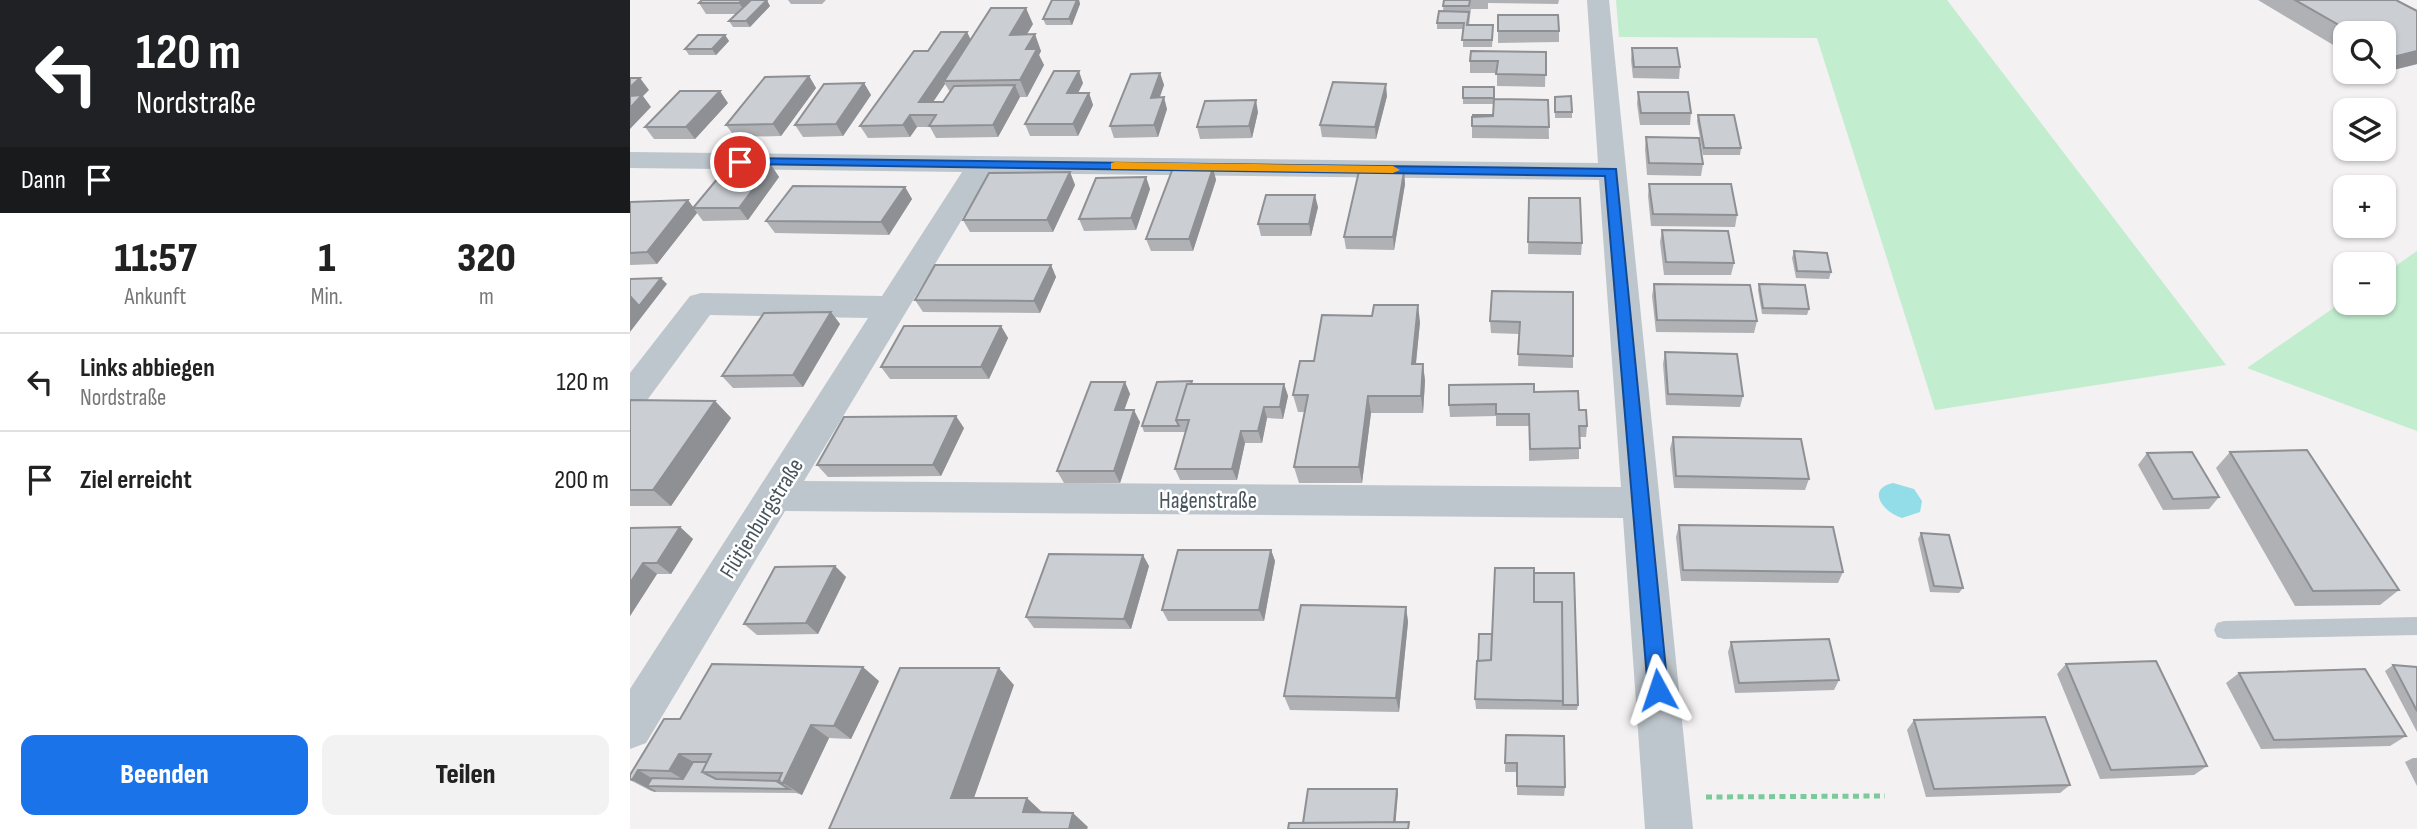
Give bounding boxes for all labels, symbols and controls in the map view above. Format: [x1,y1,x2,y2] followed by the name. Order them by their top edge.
[2333,21,2396,315] map controls
[2333,21,2396,84] button: search
[136,24,241,83] text: 120 m
[21,28,112,119] icon: left
[136,84,256,123] text: Nordstraße
[2333,98,2396,161] button: layers
[710,132,770,192] pin
[721,143,759,181] icon: arrive
[80,161,118,199] icon: arrive
[21,165,66,196] text: Dann
[2333,175,2396,238] button: +
[114,233,197,284] text: 11:57
[318,233,335,284] text: 1
[457,233,516,284] text: 320
[2333,252,2396,315] button: −
[124,283,186,311] text: Ankunft
[311,283,343,311] text: Min.
[479,283,494,311] text: m
[80,353,215,384] text: Links abbiegen
[21,363,59,401] icon: left
[556,367,609,398] text: 120 m
[80,384,166,412] text: Nordstraße
[714,453,810,584] street label: Flütjenburgstraße
[21,461,59,499] icon: arrive
[80,465,192,496] text: Ziel erreicht
[554,465,609,496] text: 200 m
[1159,487,1257,515] street label: Hagenstraße
[1621,653,1695,727] position arrow
[21,735,308,815] button: Beenden
[322,735,609,815] button: Teilen

